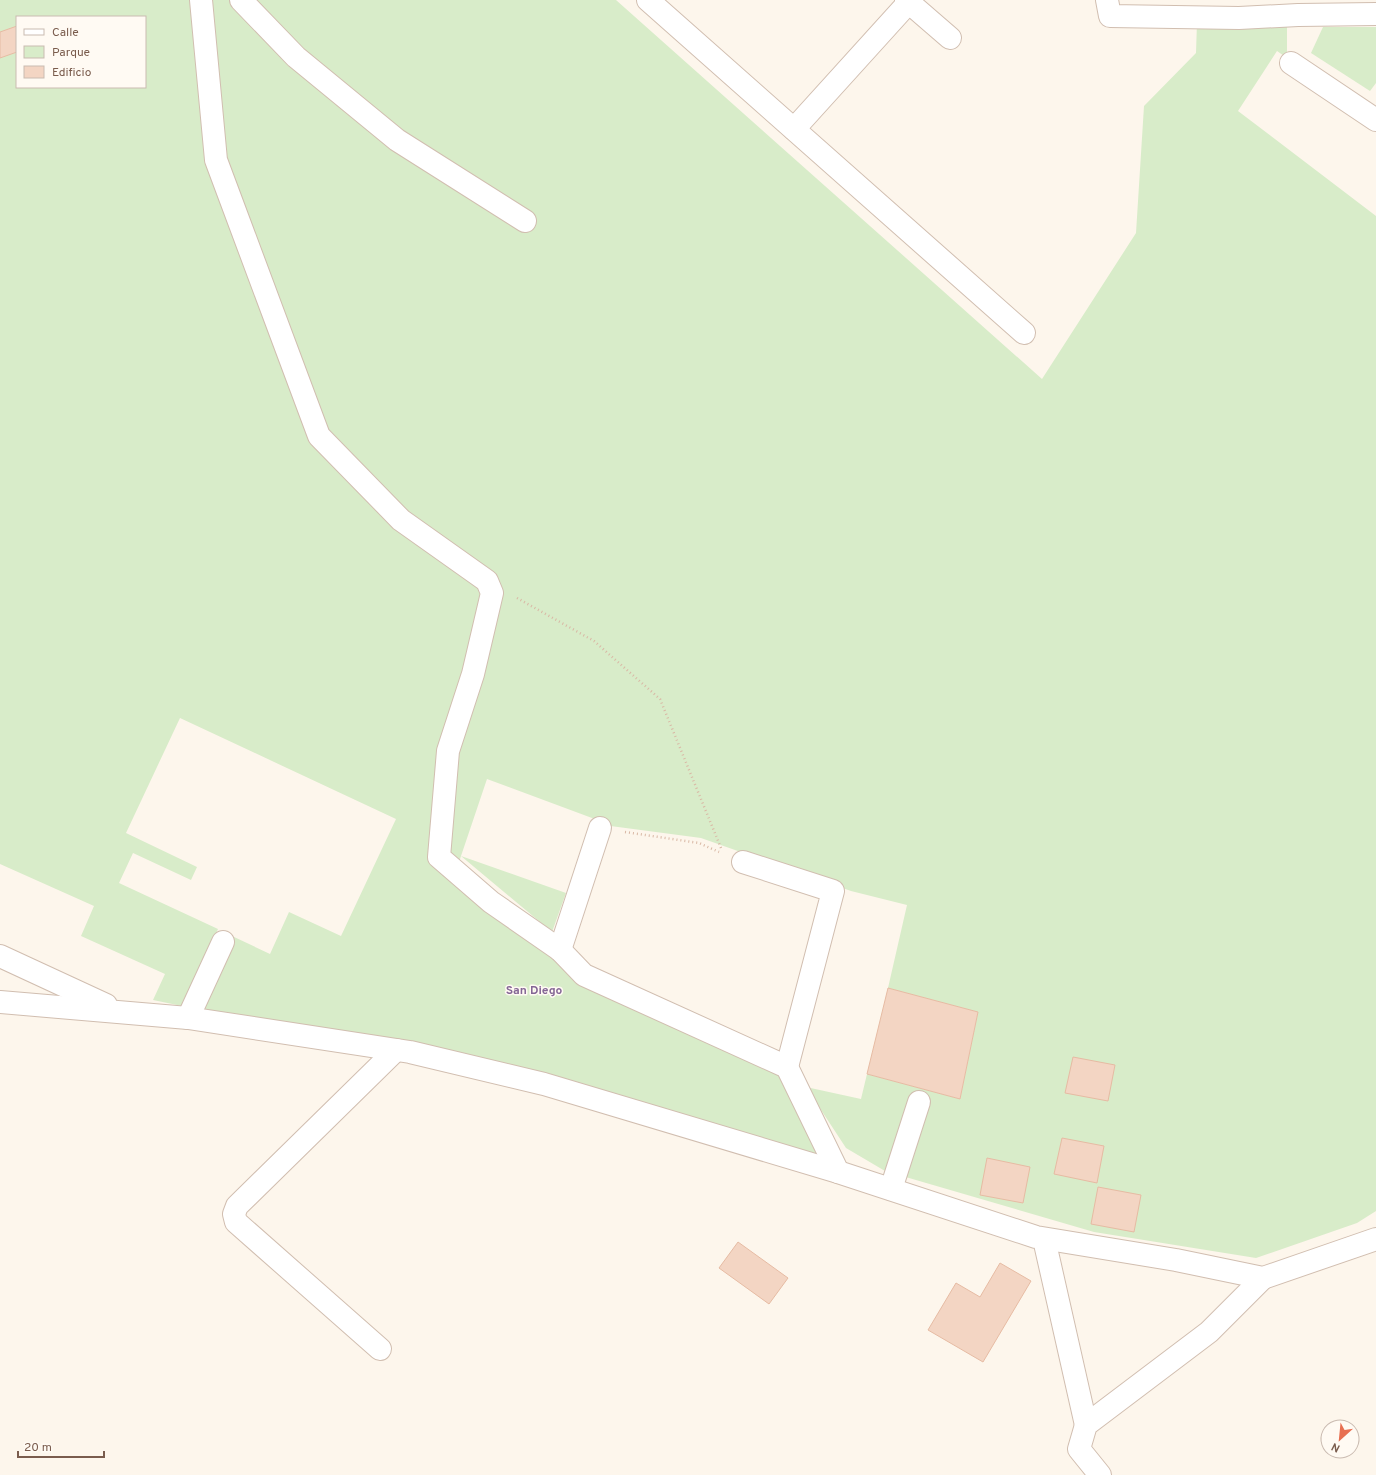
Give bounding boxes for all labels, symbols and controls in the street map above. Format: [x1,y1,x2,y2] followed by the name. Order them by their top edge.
[16,16,146,88] legend
[52,25,79,41] text: Calle
[52,45,90,61] text: Parque
[52,65,92,81] text: Edificio
[506,983,563,999] district label: San Diego
[1320,1419,1360,1459] north arrow
[18,1433,104,1459] scale bar
[1329,1439,1343,1455] text: N
[24,1440,52,1456] text: 20 m

